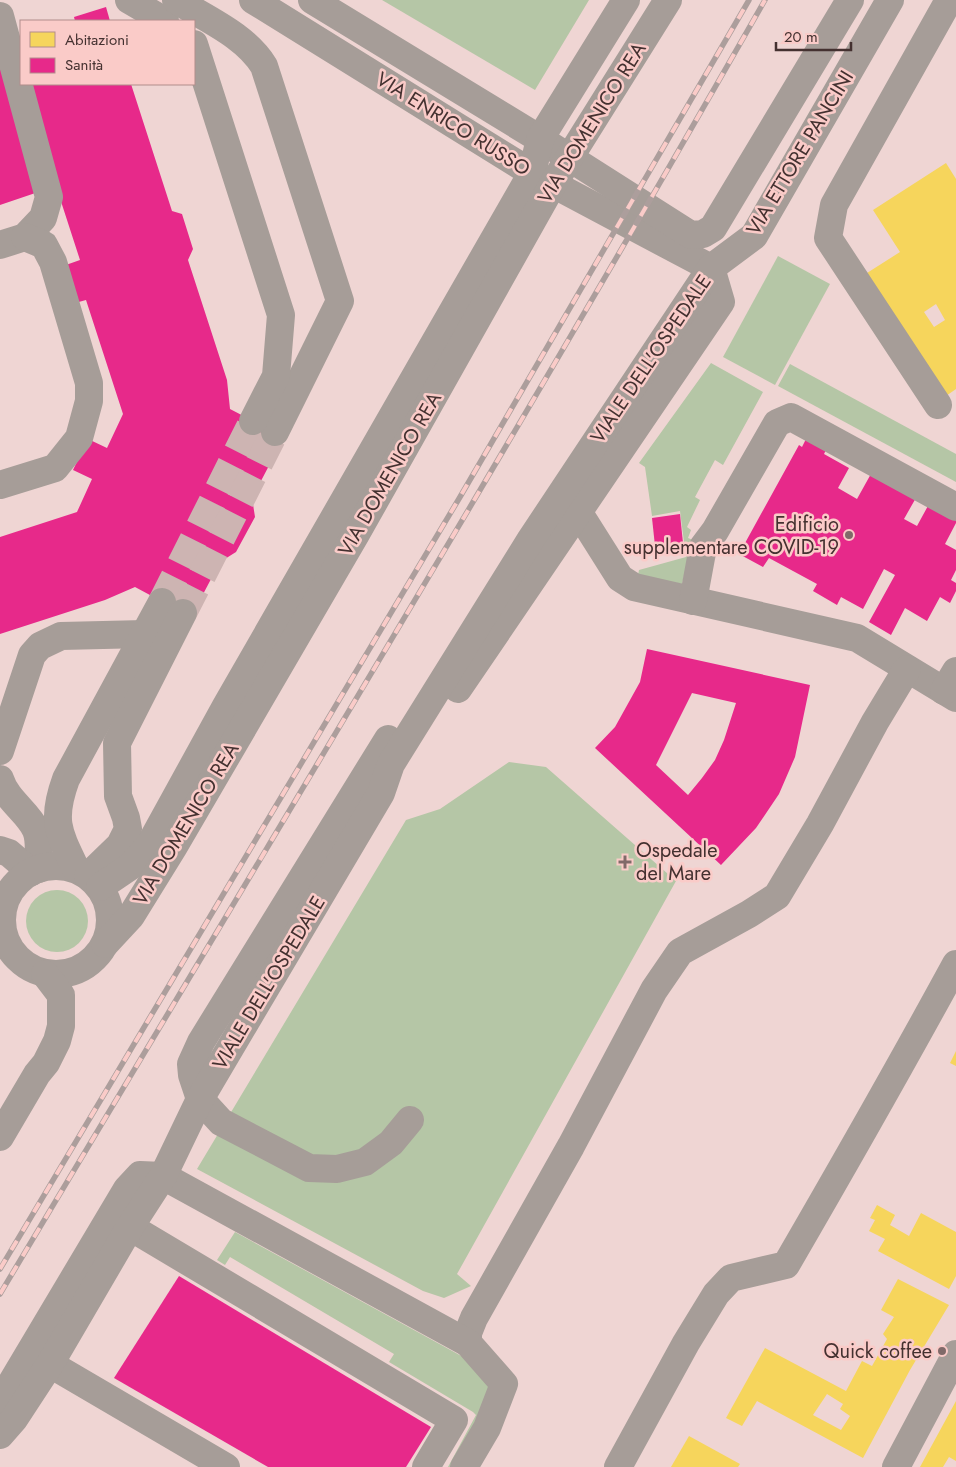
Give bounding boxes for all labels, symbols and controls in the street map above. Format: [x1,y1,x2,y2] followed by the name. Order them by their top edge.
[20,20,195,85] legend
[776,20,851,52] scale bar
[784,26,818,48] text: 20 m
[65,29,129,51] text: Abitazioni
[531,36,654,209] street label: VIA DOMENICO REA
[65,54,103,76] text: Sanità
[370,65,536,183] street label: VIA ENRICO RUSSO
[739,65,861,241] street label: VIA ETTORE PANCINI
[584,269,718,449] street label: VIALE DELL'OSPEDALE
[331,386,449,561] street label: VIA DOMENICO REA
[624,510,839,562] place label: Edificio supplementare COVID-19
[843,529,855,541] marker: Edificio supplementare COVID-19
[126,736,247,911] street label: VIA DOMENICO REA
[636,836,717,888] place label: Ospedale del Mare
[618,855,632,869] marker: Ospedale del Mare
[206,891,332,1075] street label: VIALE DELL'OSPEDALE
[824,1337,932,1366] place label: Quick coffee
[936,1345,948,1357] marker: Quick coffee

